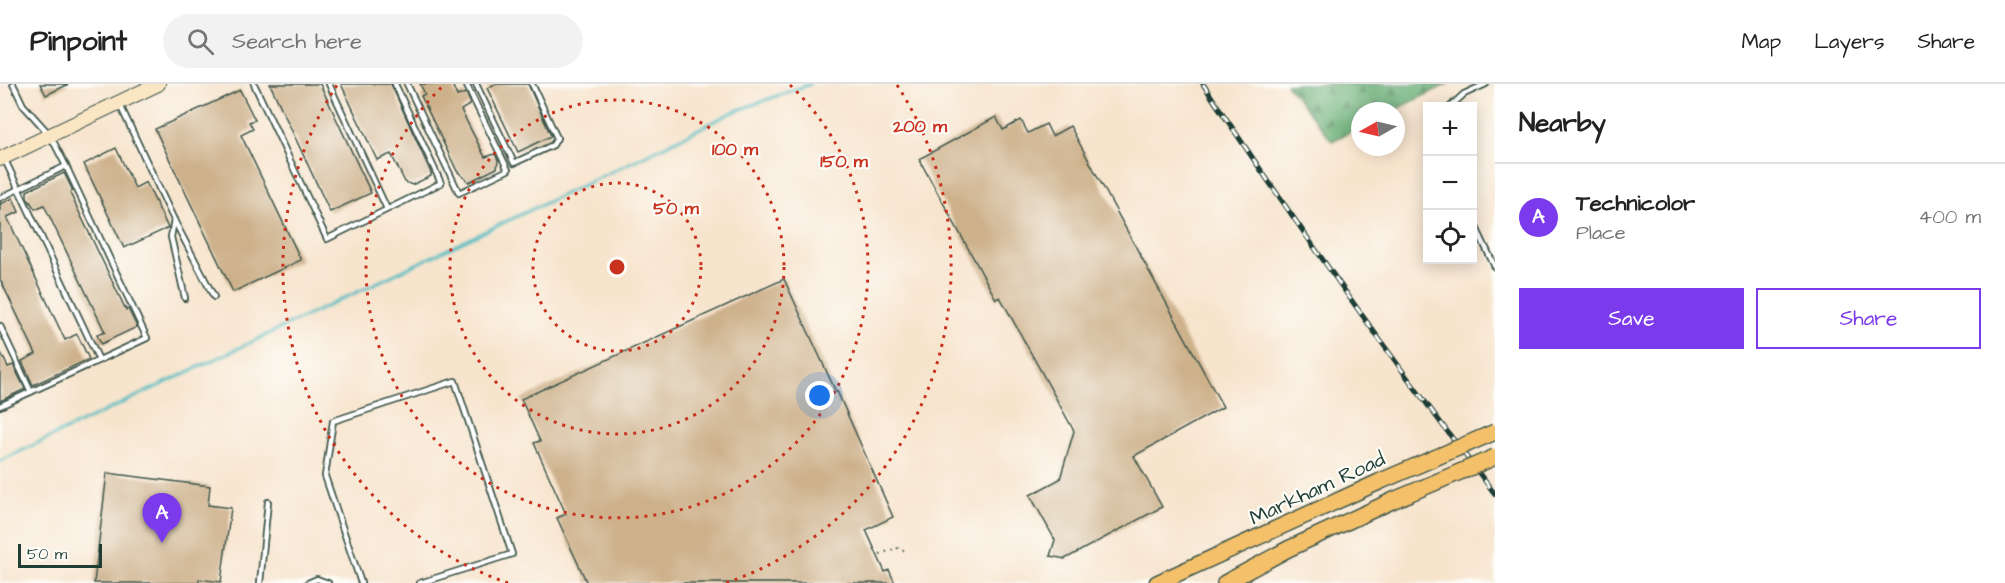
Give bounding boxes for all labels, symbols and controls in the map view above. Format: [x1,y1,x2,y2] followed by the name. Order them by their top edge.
[163,14,583,68] search box
[30,22,127,61] text: Pinpoint
[184,25,217,58] icon: search
[232,26,362,57] text: Search here
[1741,27,1781,56] text: Map
[1814,27,1884,56] text: Layers
[1917,27,1975,56] text: Share
[1351,102,1405,156] north arrow
[1423,102,1477,264] map controls
[1423,102,1477,156] button: +
[1519,105,1606,141] text: Nearby
[892,114,948,139] text: 200 m
[712,137,759,162] text: 100 m
[820,149,869,174] text: 150 m
[1423,156,1477,210] button: −
[1576,188,1695,219] text: Technicolor
[653,196,700,221] text: 50 m
[1532,203,1545,231] text: A
[1919,203,1981,231] text: 400 m
[1423,210,1477,264] button: locate
[1576,219,1626,247] text: Place
[607,257,627,277] centre of rings
[1519,288,1744,349] button: Save
[1756,288,1981,349] button: Share
[805,381,834,410] your location
[1245,444,1390,533] street label: Markham Road
[142,494,182,543] pin: A
[18,541,102,568] scale bar
[27,543,67,565] text: 50 m

